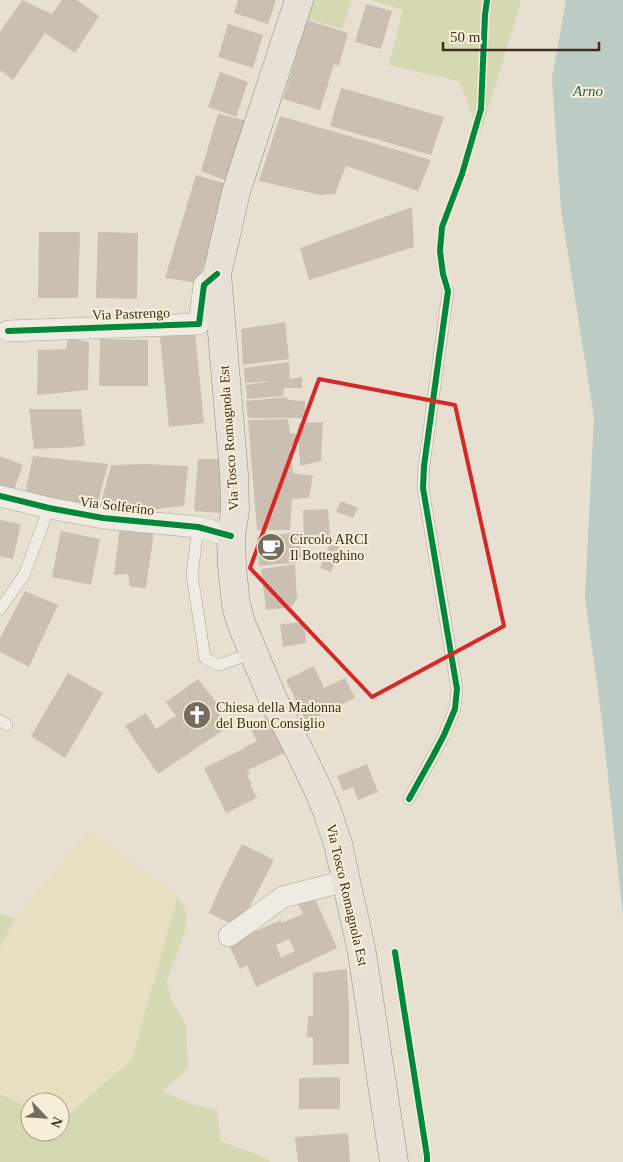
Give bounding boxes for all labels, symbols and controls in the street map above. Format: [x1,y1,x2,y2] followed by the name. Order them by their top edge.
[443,20,599,52] scale bar
[450,29,481,45] text: 50 m
[572,83,604,99] water label: Arno
[92,305,170,323] street label: Via Pastrengo
[216,365,242,511] street label: Via Tosco Romagnola Est
[79,494,155,518] street label: Via Solferino
[256,532,286,562] cafe icon: Circolo ARCI Il Botteghino
[290,532,369,563] place label: Circolo ARCI Il Botteghino
[182,700,212,730] church icon: Chiesa della Madonna del Buon Consiglio
[216,700,342,731] place label: Chiesa della Madonna del Buon Consiglio
[323,823,371,968] street label: Via Tosco Romagnola Est
[20,1092,70,1142] north arrow
[47,1115,65,1130] text: N

